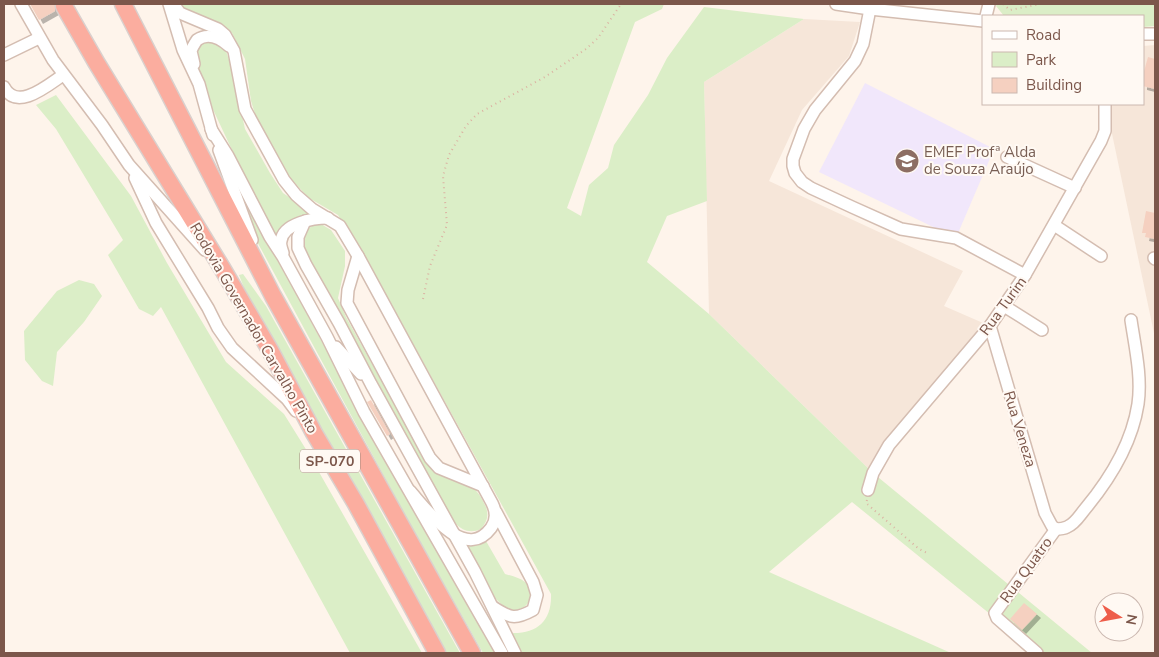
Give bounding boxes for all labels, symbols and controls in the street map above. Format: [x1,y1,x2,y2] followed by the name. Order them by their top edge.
[982,15,1144,105] legend
[1026,25,1061,45] text: Road
[1026,50,1056,70] text: Park
[1026,75,1082,95] text: Building
[924,142,1036,179] place label: EMEF Profª Alda de Souza Araújo
[894,148,920,174] school or university icon: EMEF Profª Alda de Souza Araújo
[185,219,323,437] street label: Rodovia Governador Carvalho Pinto
[975,272,1031,340] street label: Rua Turim
[999,388,1041,470] street label: Rua Veneza
[300,450,360,472] road number: SP-070
[995,533,1057,607] street label: Rua Quatro
[1094,592,1144,642] north arrow
[1121,612,1142,626] text: N

